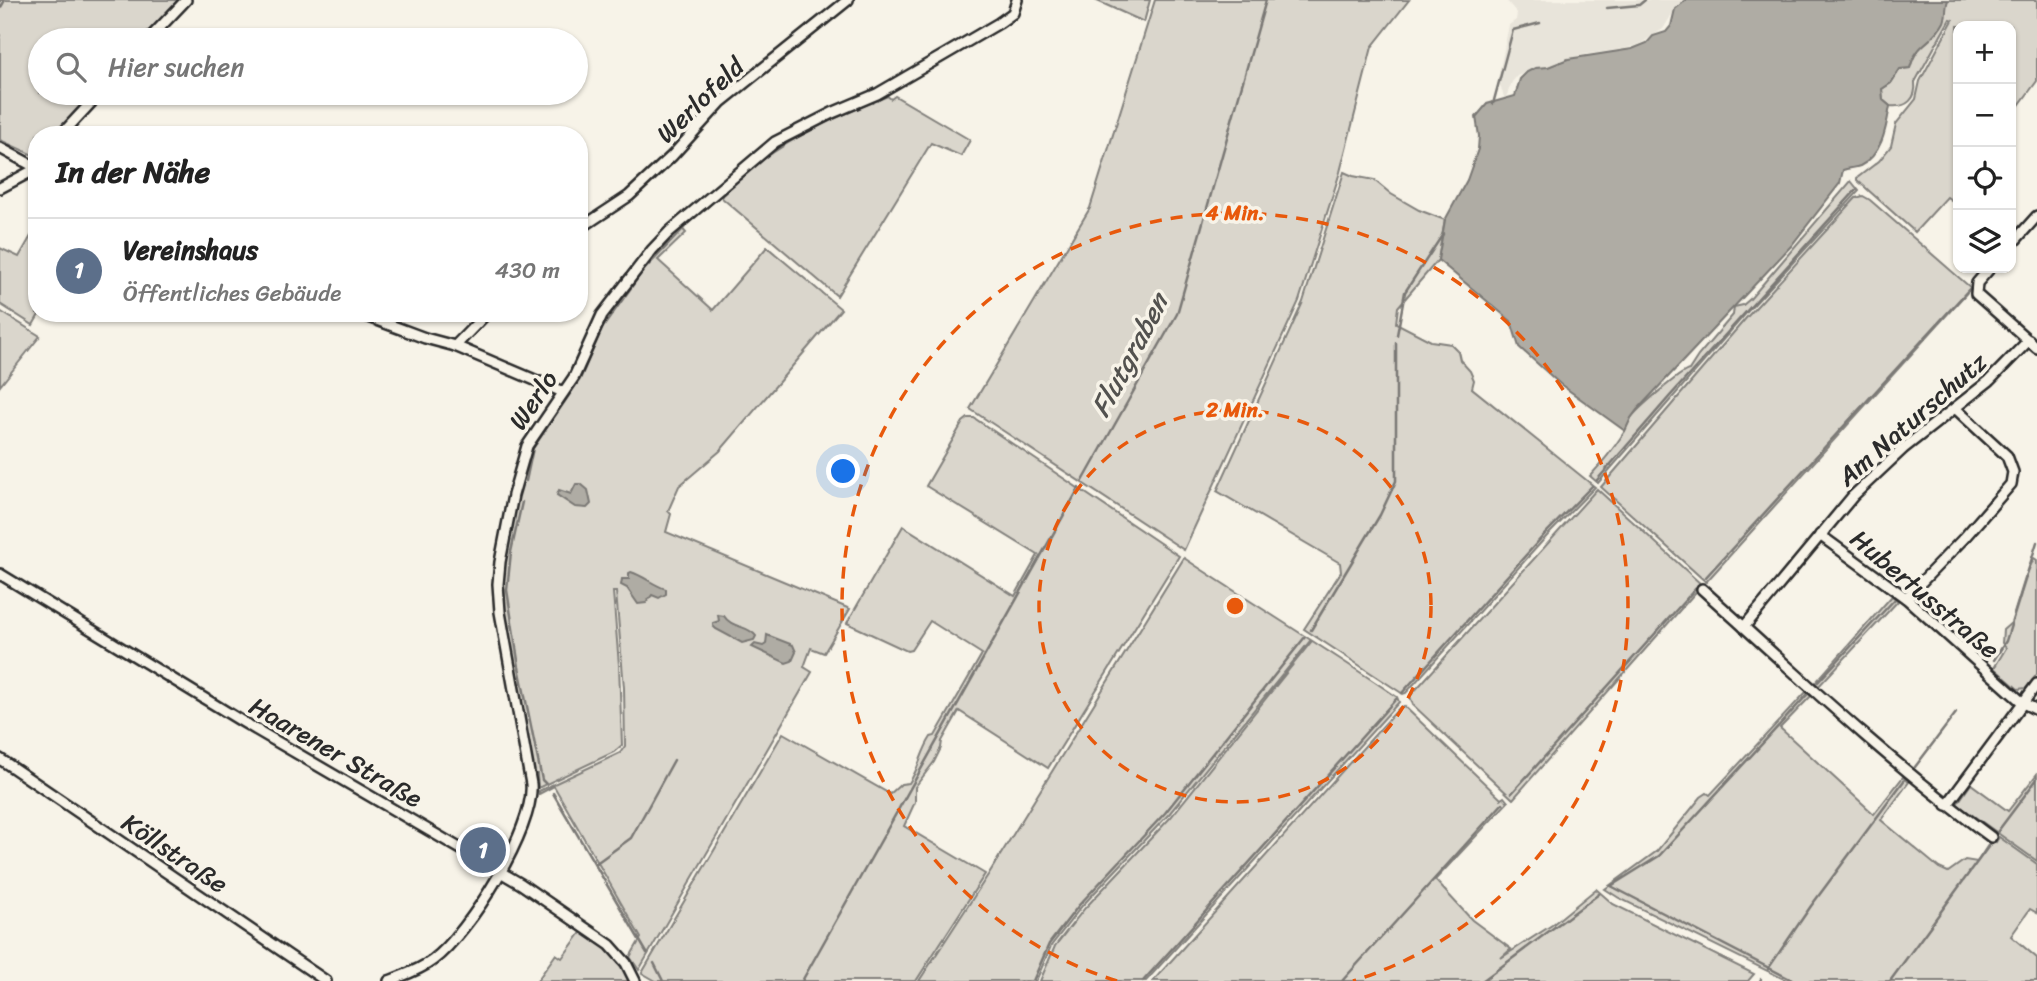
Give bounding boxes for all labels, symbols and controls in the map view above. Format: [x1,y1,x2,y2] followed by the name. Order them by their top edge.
[1953,21,2016,273] map controls
[1953,21,2016,84] button: +
[28,28,588,105] search box
[108,44,244,90] text: Hier suchen
[645,44,757,155] street label: Werlofeld
[52,48,90,86] icon: search
[1953,84,2016,147] button: −
[56,145,210,199] text: In der Nähe
[1953,147,2016,210] button: locate
[1204,194,1265,232] text: 4 Min.
[1953,210,2016,273] button: layers
[123,227,258,273] text: Vereinshaus
[74,250,84,291] text: 1
[495,250,560,291] text: 430 m
[123,273,341,314] text: Öffentliches Gebäude
[1076,282,1184,426] water label: Flutgraben
[1826,340,1998,498] street label: Am Naturschutz
[496,360,570,440] street label: Werlo
[1205,391,1264,429] text: 2 Min.
[826,454,860,488] your location
[1840,517,2010,671] street label: Hubertusstraße
[1223,594,1247,618] centre of rings
[240,683,432,821] street label: Haarener Straße
[112,800,238,906] street label: Köllstraße
[460,824,506,876] pin: 1

